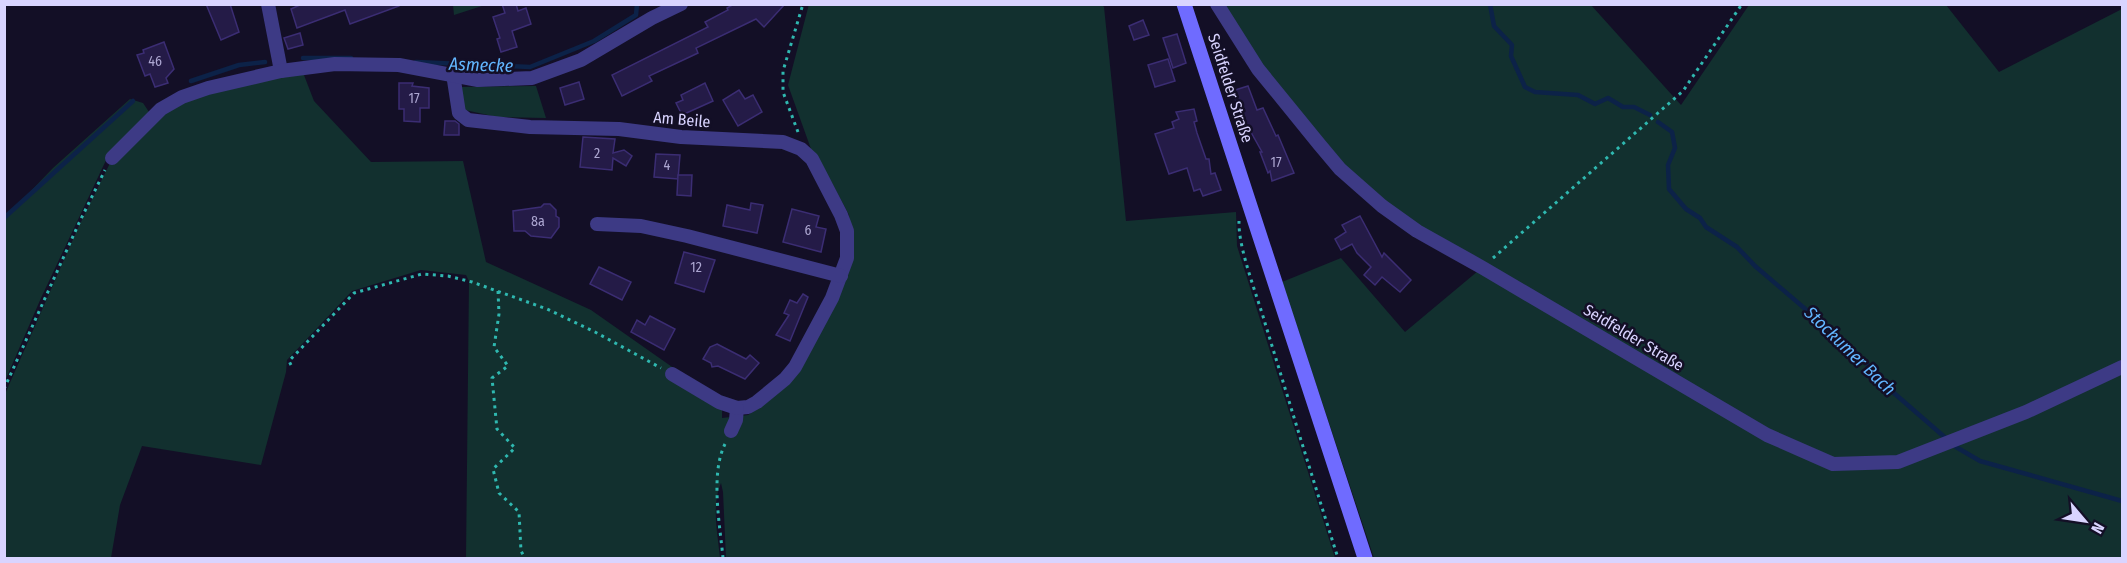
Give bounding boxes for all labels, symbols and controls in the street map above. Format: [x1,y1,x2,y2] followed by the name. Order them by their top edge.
[1204,31,1257,145] street label: Seidfelder Straße
[148,53,162,70] house number: 46
[447,53,514,77] water label: Asmecke
[408,90,420,107] house number: 17
[653,108,711,131] street label: Am Beile
[594,145,600,162] house number: 2
[1270,154,1282,171] house number: 17
[664,157,671,174] house number: 4
[531,213,545,230] house number: 8a
[805,222,812,239] house number: 6
[690,259,702,276] house number: 12
[1580,300,1687,375] street label: Seidfelder Straße
[1799,301,1900,400] water label: Stockumer Bach
[2055,491,2115,551] north arrow
[2087,519,2108,537] text: N

